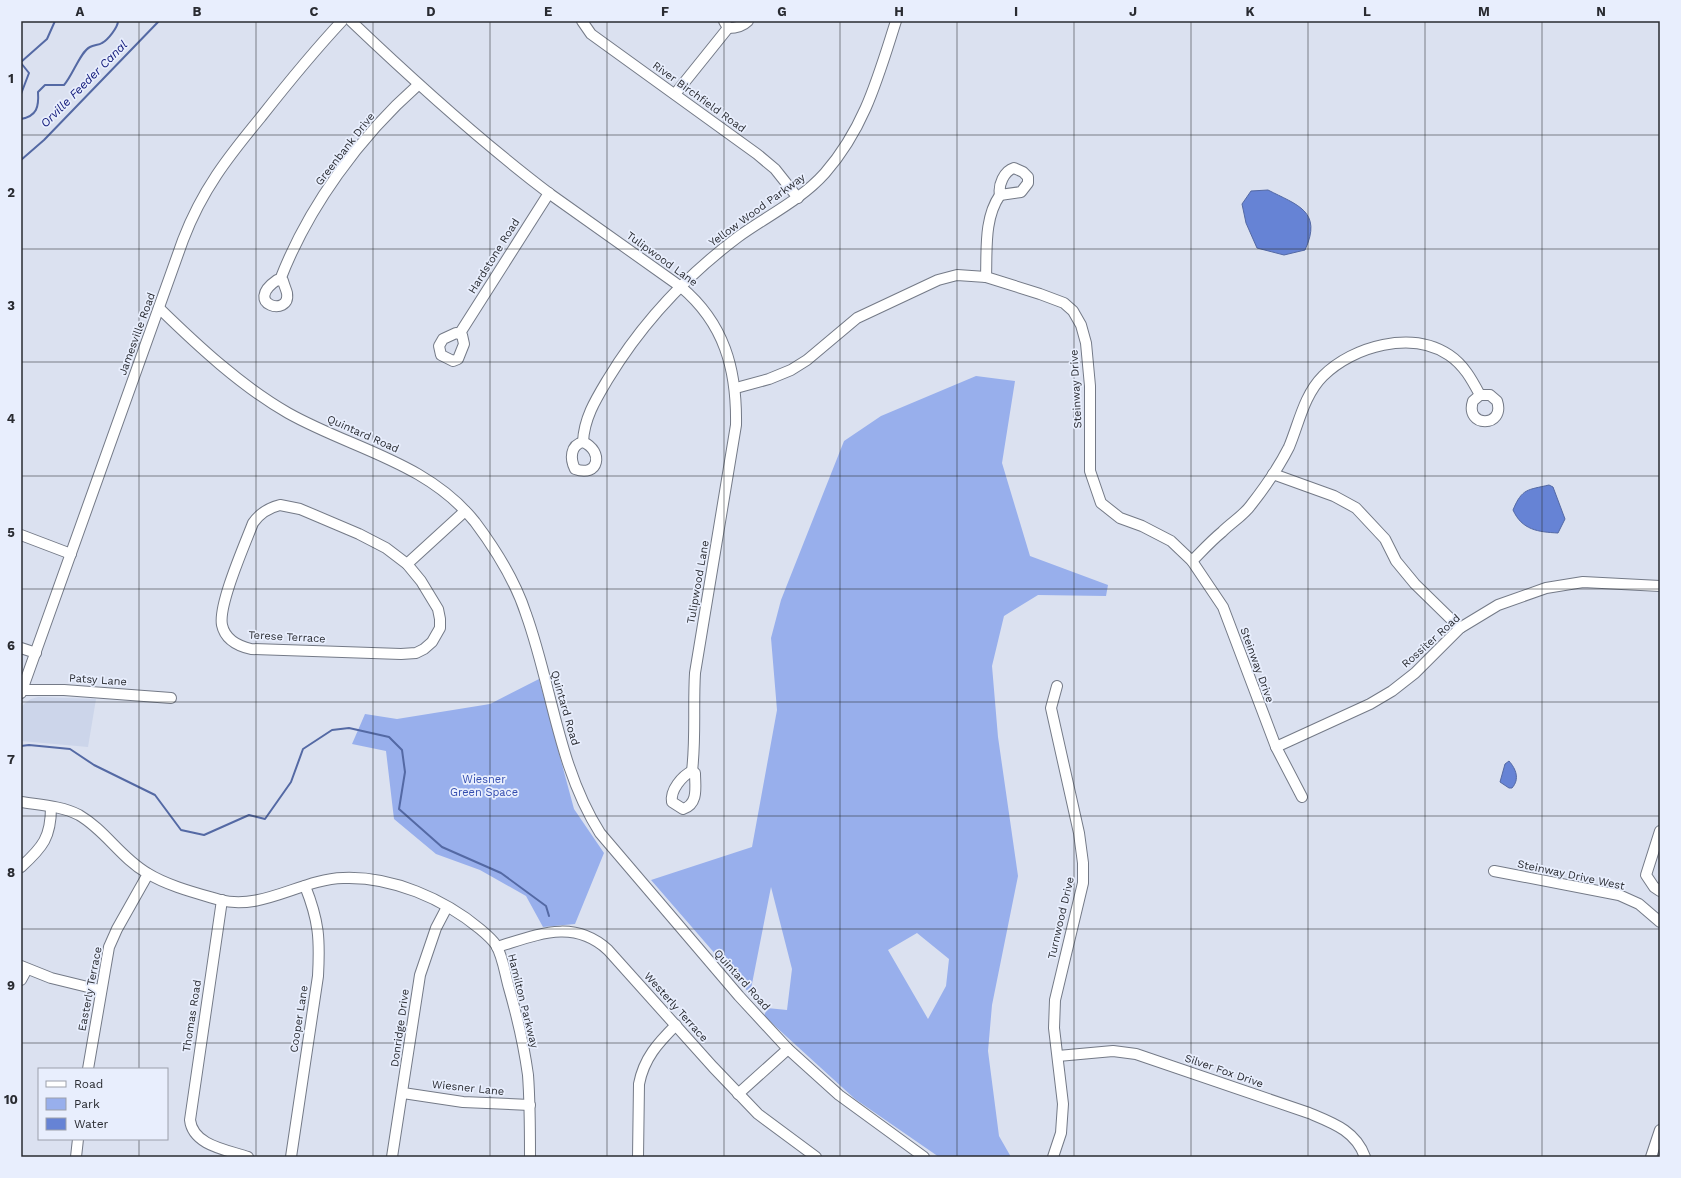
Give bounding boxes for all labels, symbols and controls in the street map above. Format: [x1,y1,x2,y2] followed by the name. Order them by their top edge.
[76,4,85,19] text: A
[193,4,202,19] text: B
[310,4,319,19] text: C
[426,4,436,19] text: D
[544,4,552,19] text: E
[661,4,669,19] text: F
[777,4,787,19] text: G
[894,4,904,19] text: H
[1014,4,1018,19] text: I
[1129,4,1137,19] text: J
[1245,4,1255,19] text: K
[1363,4,1371,19] text: L
[1478,4,1490,19] text: M
[1596,4,1606,19] text: N
[38,37,131,130] water label: Orville Feeder Canal
[650,59,748,135] street label: River Birchfield Road
[8,71,14,86] text: 1
[313,110,377,188] street label: Greenbank Drive
[706,171,808,249] street label: Yellow Wood Parkway
[7,185,15,200] text: 2
[466,216,522,296] street label: Hardstone Road
[624,229,700,289] street label: Tulipwood Lane
[116,291,158,377] street label: Jamesville Road
[7,298,15,313] text: 3
[1067,349,1085,429] street label: Steinway Drive
[7,411,16,426] text: 4
[325,412,401,456] street label: Quintard Road
[7,525,15,540] text: 5
[684,539,712,625] street label: Tulipwood Lane
[1399,611,1463,671] street label: Rossiter Road
[1237,626,1277,704] street label: Steinway Drive
[248,628,326,646] street label: Terese Terrace
[7,638,15,653] text: 6
[548,669,582,747] street label: Quintard Road
[69,671,127,689] street label: Patsy Lane
[7,752,15,767] text: 7
[450,773,518,799] park label: Wiesner Green Space
[1516,857,1626,893] street label: Steinway Drive West
[7,865,15,880] text: 8
[1045,876,1077,960] street label: Turnwood Drive
[75,946,105,1032] street label: Easterly Terrace
[711,947,773,1013] street label: Quintard Road
[505,952,541,1050] street label: Hamilton Parkway
[641,970,711,1044] street label: Westerly Terrace
[7,978,15,993] text: 9
[180,979,204,1053] street label: Thomas Road
[287,984,311,1054] street label: Cooper Lane
[388,988,412,1068] street label: Donridge Drive
[1183,1051,1265,1091] street label: Silver Fox Drive
[38,1068,168,1140] legend
[74,1077,103,1091] text: Road
[431,1078,505,1098] street label: Wiesner Lane
[4,1092,18,1107] text: 10
[74,1097,100,1111] text: Park
[74,1117,109,1131] text: Water

